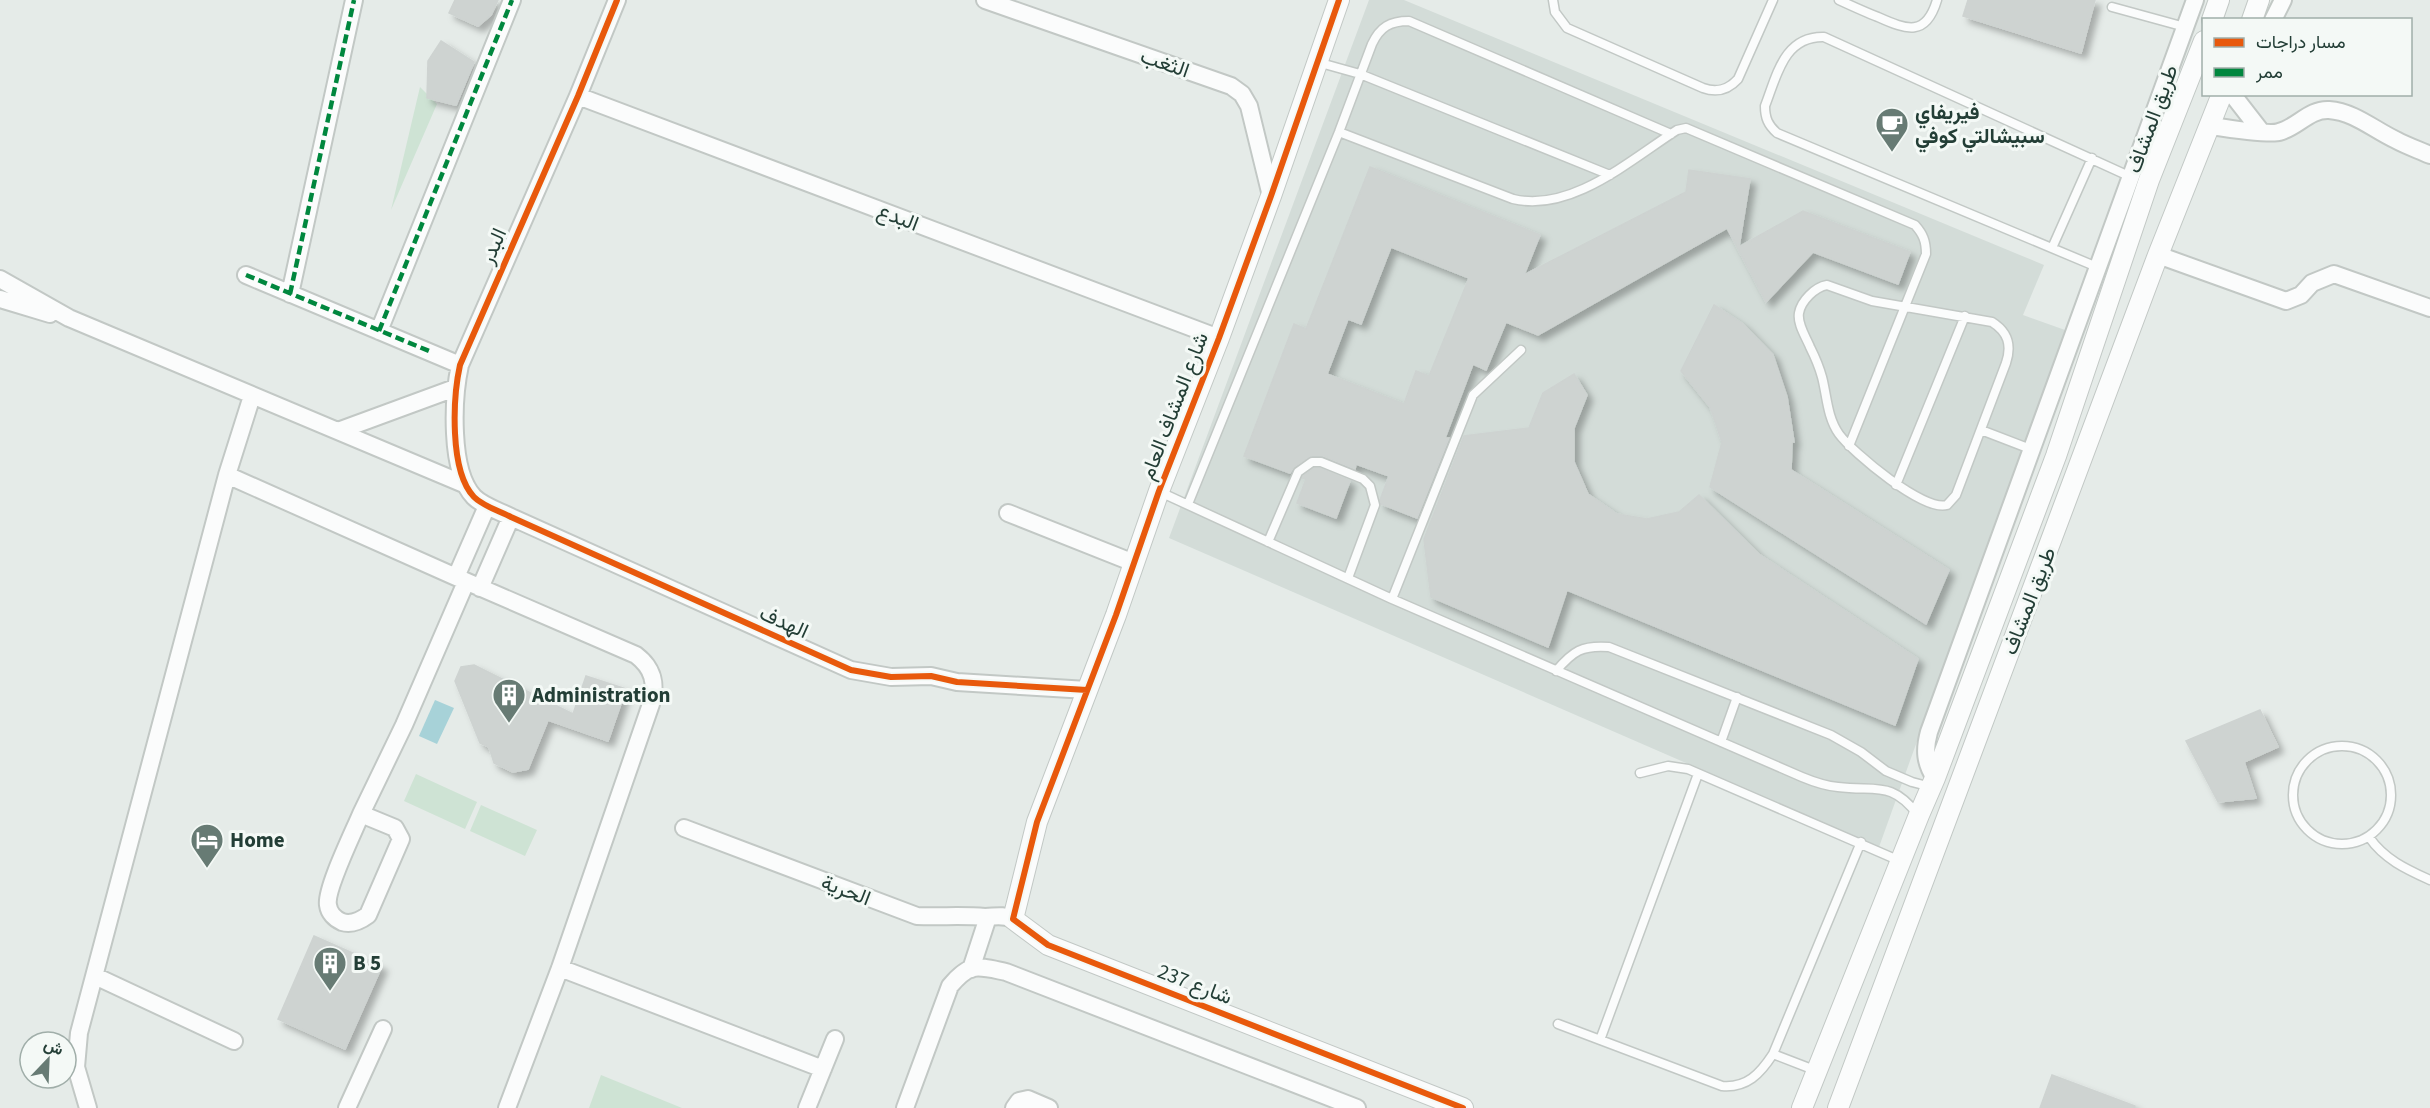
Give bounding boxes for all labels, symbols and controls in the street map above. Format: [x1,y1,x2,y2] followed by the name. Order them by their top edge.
[2202,18,2412,96] legend
[2256,30,2346,55] text: مسار دراجات
[1136,41,1194,85] street label: الثغب
[2255,60,2283,85] text: ممر
[2119,61,2185,177] street label: طريق المشاف
[1915,97,2045,153] place label: فيريفاي سبيشالتي كوفي
[1874,106,1910,153] cafe icon: فيريفاي سبيشالتي كوفي
[873,195,923,239] street label: البدع
[471,223,514,270] street label: البدر
[1132,328,1216,484] street label: شارع المشاف العام
[1995,543,2063,659] street label: طريق المشاف
[755,598,813,646] street label: الهدف
[491,677,527,724] building icon: Administration
[531,680,671,710] place label: Administration
[189,822,225,869] hotel icon: Home
[230,825,285,855] place label: Home
[817,867,875,913] street label: الحرية
[312,945,348,992] building icon: B 5
[353,948,381,978] place label: B 5
[1153,956,1237,1012] street label: شارع 237
[18,1030,78,1090] north arrow
[40,1033,67,1061] text: ش

